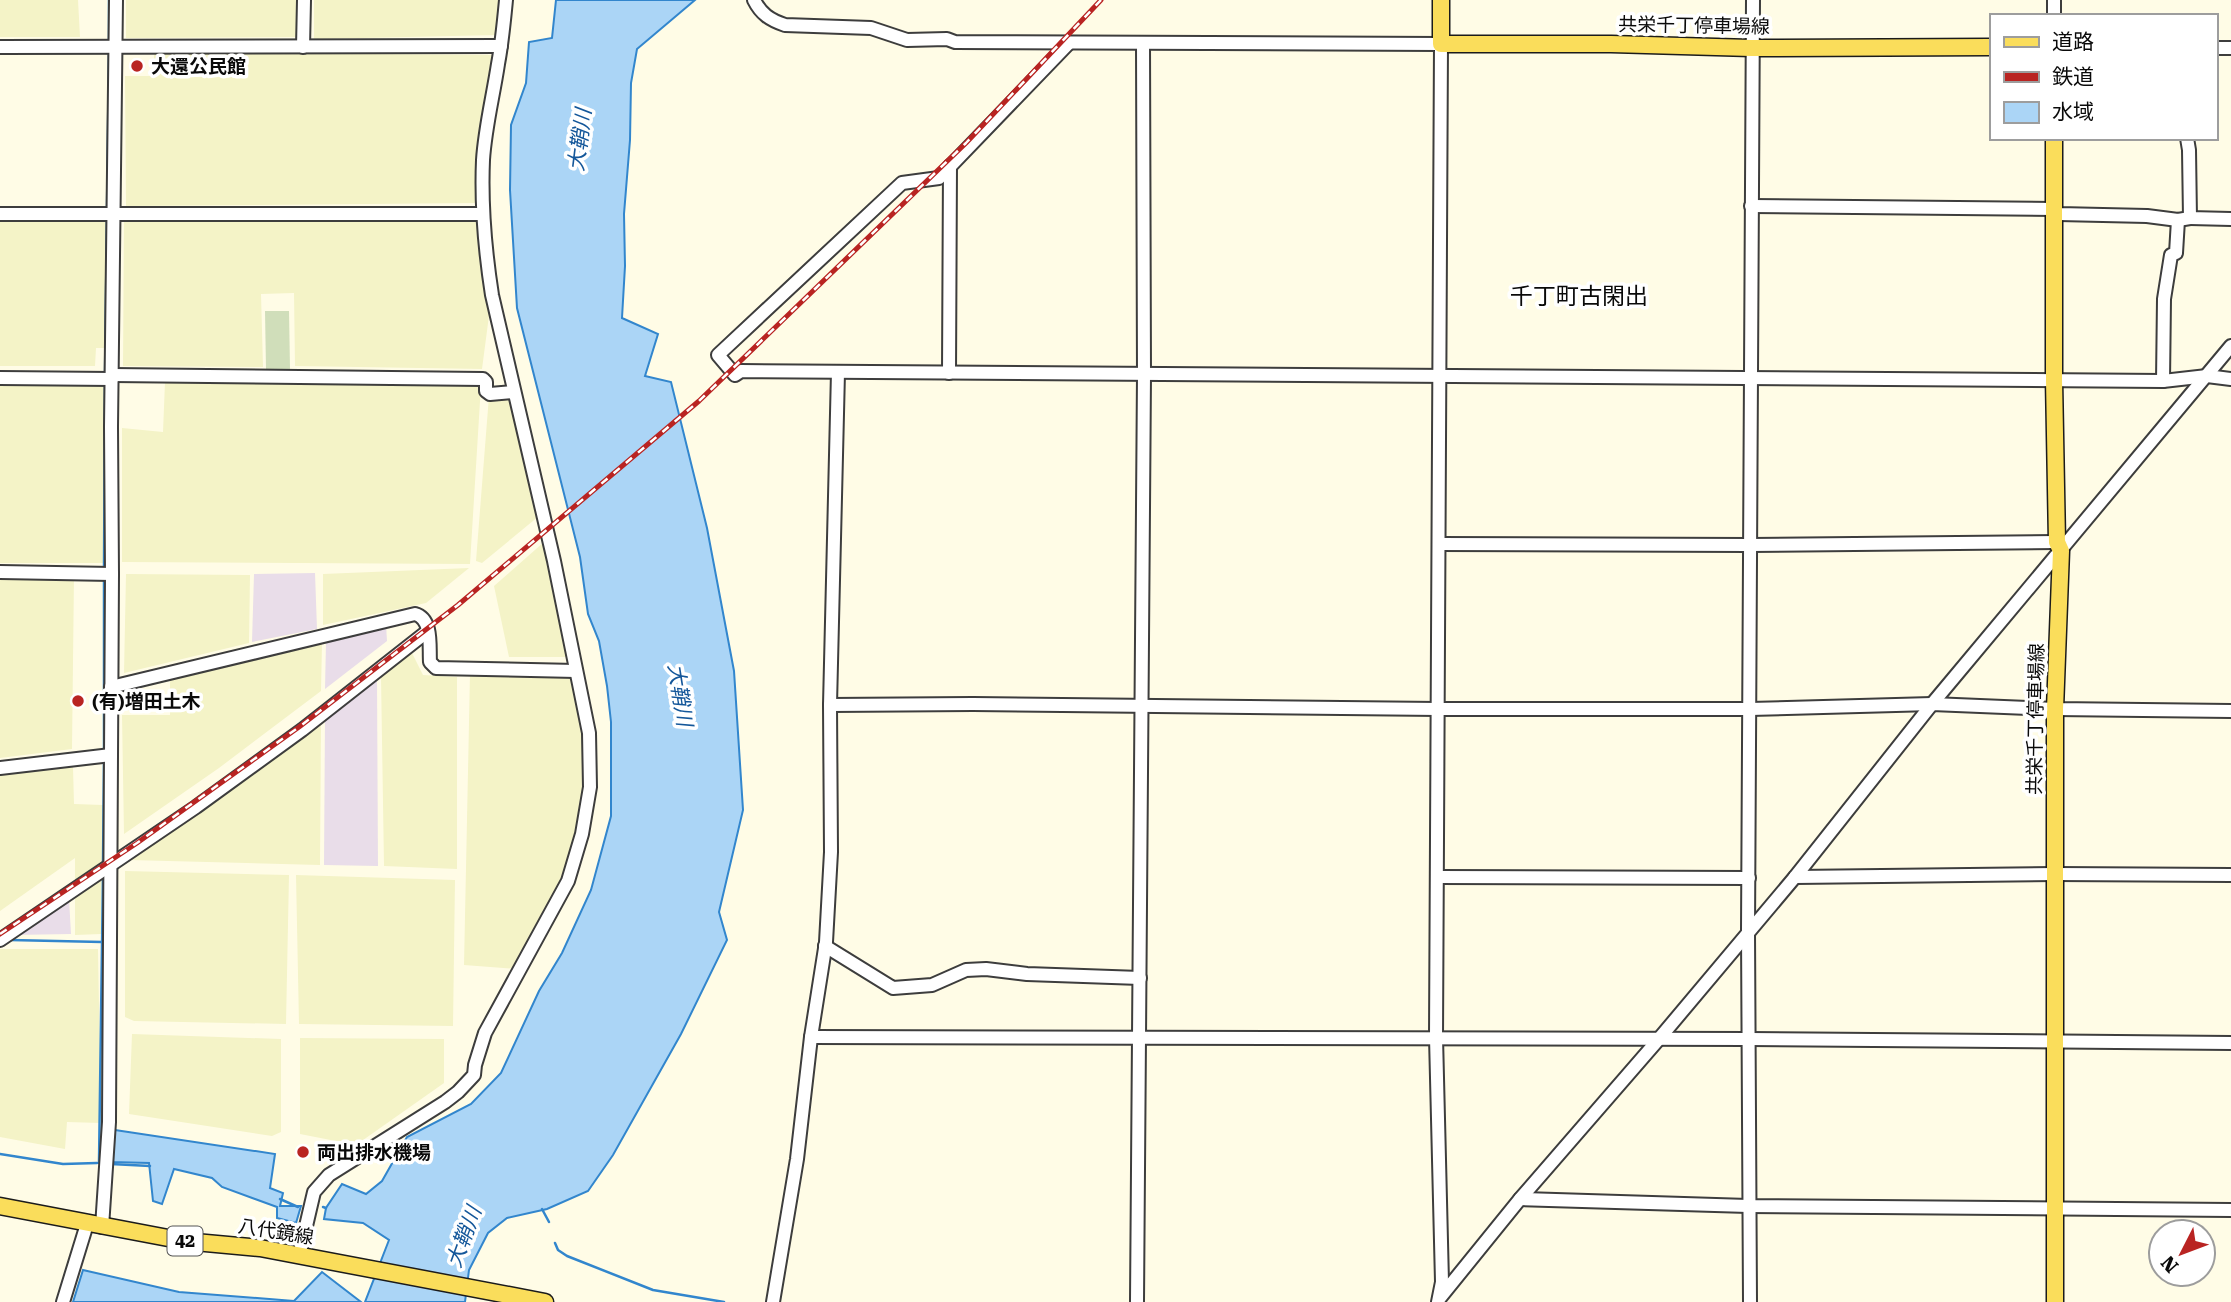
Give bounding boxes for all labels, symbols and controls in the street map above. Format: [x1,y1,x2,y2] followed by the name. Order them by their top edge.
[1618,13,1770,38] street label: 共栄千丁停車場線
[1990,14,2217,140] legend
[2052,30,2094,54] text: 道路
[151,55,246,78] place label: 大還公民館
[129,58,145,74] marker: 大還公民館
[2052,65,2094,89] text: 鉄道
[2052,100,2094,124] text: 水域
[564,105,596,173] water label: 大鞘川
[1510,283,1648,310] district label: 千丁町古閑出
[2023,643,2048,795] street label: 共栄千丁停車場線
[663,662,697,730] water label: 大鞘川
[92,690,201,713] place label: (有)増田土木
[70,693,86,709] marker: (有)増田土木
[317,1141,431,1164] place label: 両出排水機場
[295,1144,311,1160] marker: 両出排水機場
[442,1201,487,1271] water label: 大鞘川
[237,1214,315,1249] street label: 八代鏡線
[2147,1218,2217,1288] north arrow
[168,1226,202,1256] road number: 42
[2156,1251,2183,1277] text: N

